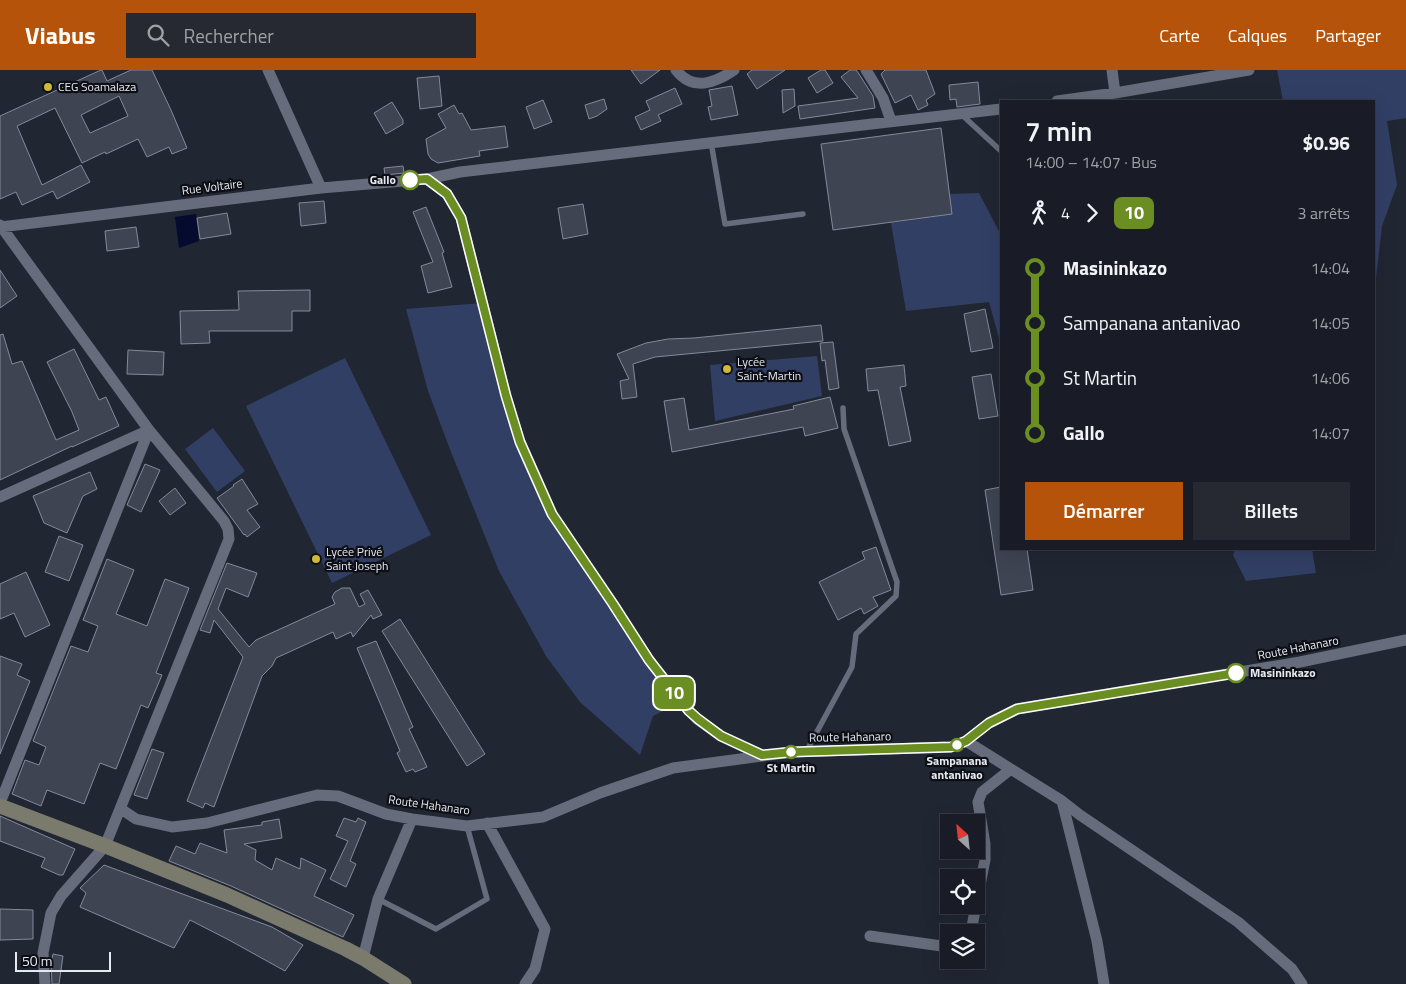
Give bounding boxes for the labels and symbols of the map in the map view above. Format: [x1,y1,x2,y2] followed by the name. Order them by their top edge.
[58,77,136,96] place label: CEG Soamalaza
[42,81,54,93] marker: CEG Soamalaza
[370,170,396,189] place label: Gallo
[400,170,420,190] marker: Gallo
[180,173,243,200] street label: Rue Voltaire
[737,352,801,385] place label: Lycée Saint-Martin
[721,363,733,375] marker: Lycée Saint-Martin
[326,542,389,575] place label: Lycée Privé Saint Joseph
[310,553,322,565] marker: Lycée Privé Saint Joseph
[1256,630,1340,665] street label: Route Hahanaro
[1226,663,1246,683] marker: Masininkazo
[1250,663,1316,682] place label: Masininkazo
[652,677,696,709] line badge: 10
[809,726,891,747] street label: Route Hahanaro
[950,738,964,752] marker: Sampanana antanivao
[784,745,798,759] marker: St Martin
[927,751,987,784] place label: Sampanana antanivao
[767,758,815,777] place label: St Martin
[387,789,471,820] street label: Route Hahanaro
[940,814,985,859] north arrow
[15,949,111,972] scale bar

